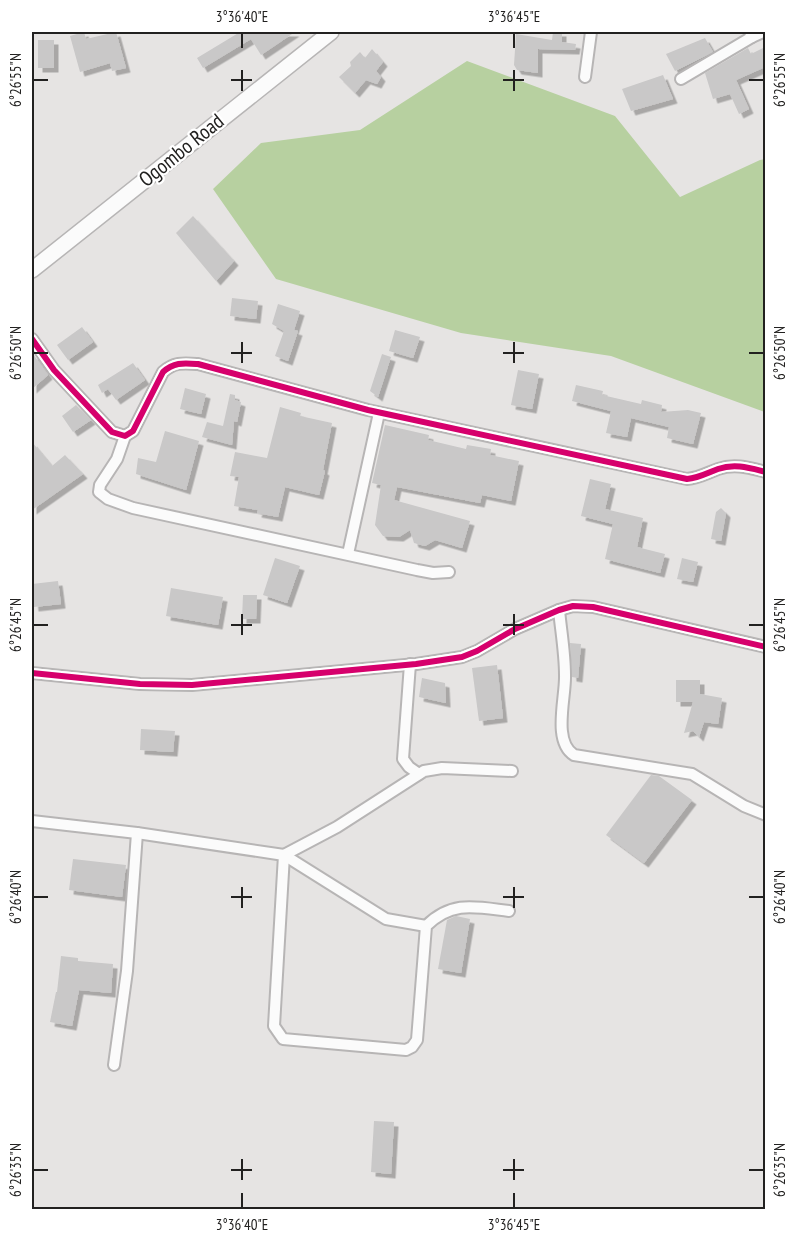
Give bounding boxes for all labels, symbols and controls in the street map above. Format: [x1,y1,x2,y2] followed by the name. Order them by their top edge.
[216,7,268,26] text: 3°36'40"E
[488,7,540,26] text: 3°36'45"E
[6,53,25,107] text: 6°26'55"N
[770,53,789,107] text: 6°26'55"N
[133,107,229,193] street label: Ogombo Road
[6,326,25,380] text: 6°26'50"N
[770,326,789,380] text: 6°26'50"N
[6,598,25,652] text: 6°26'45"N
[770,598,789,652] text: 6°26'45"N
[6,870,25,924] text: 6°26'40"N
[770,870,789,924] text: 6°26'40"N
[6,1143,25,1197] text: 6°26'35"N
[770,1143,789,1197] text: 6°26'35"N
[216,1215,268,1234] text: 3°36'40"E
[488,1215,540,1234] text: 3°36'45"E

